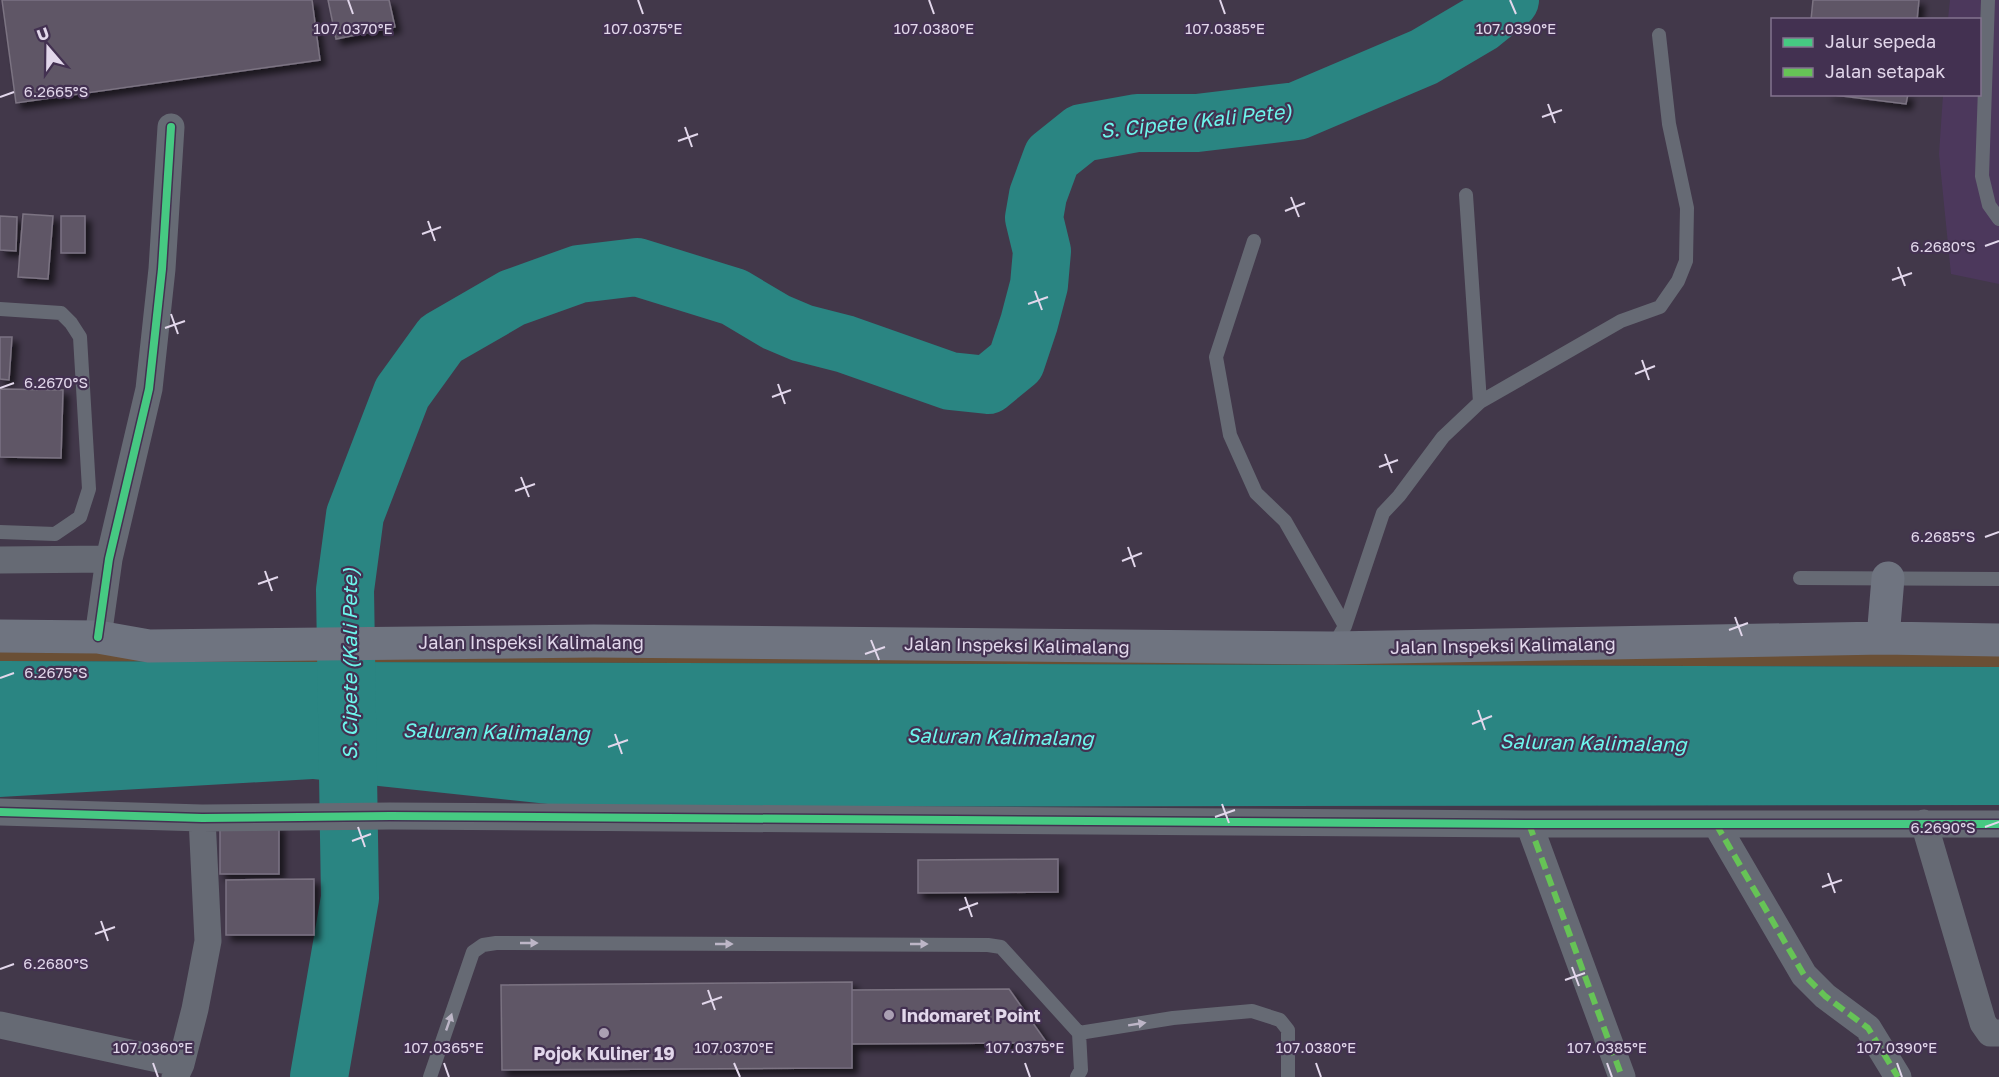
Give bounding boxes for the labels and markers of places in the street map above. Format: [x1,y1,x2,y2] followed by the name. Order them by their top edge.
[901,1004,1041,1026] place label: Indomaret Point
[882,1008,896,1022] marker: Indomaret Point
[597,1026,611,1040] marker: Pojok Kuliner 19
[533,1042,675,1064] place label: Pojok Kuliner 19

